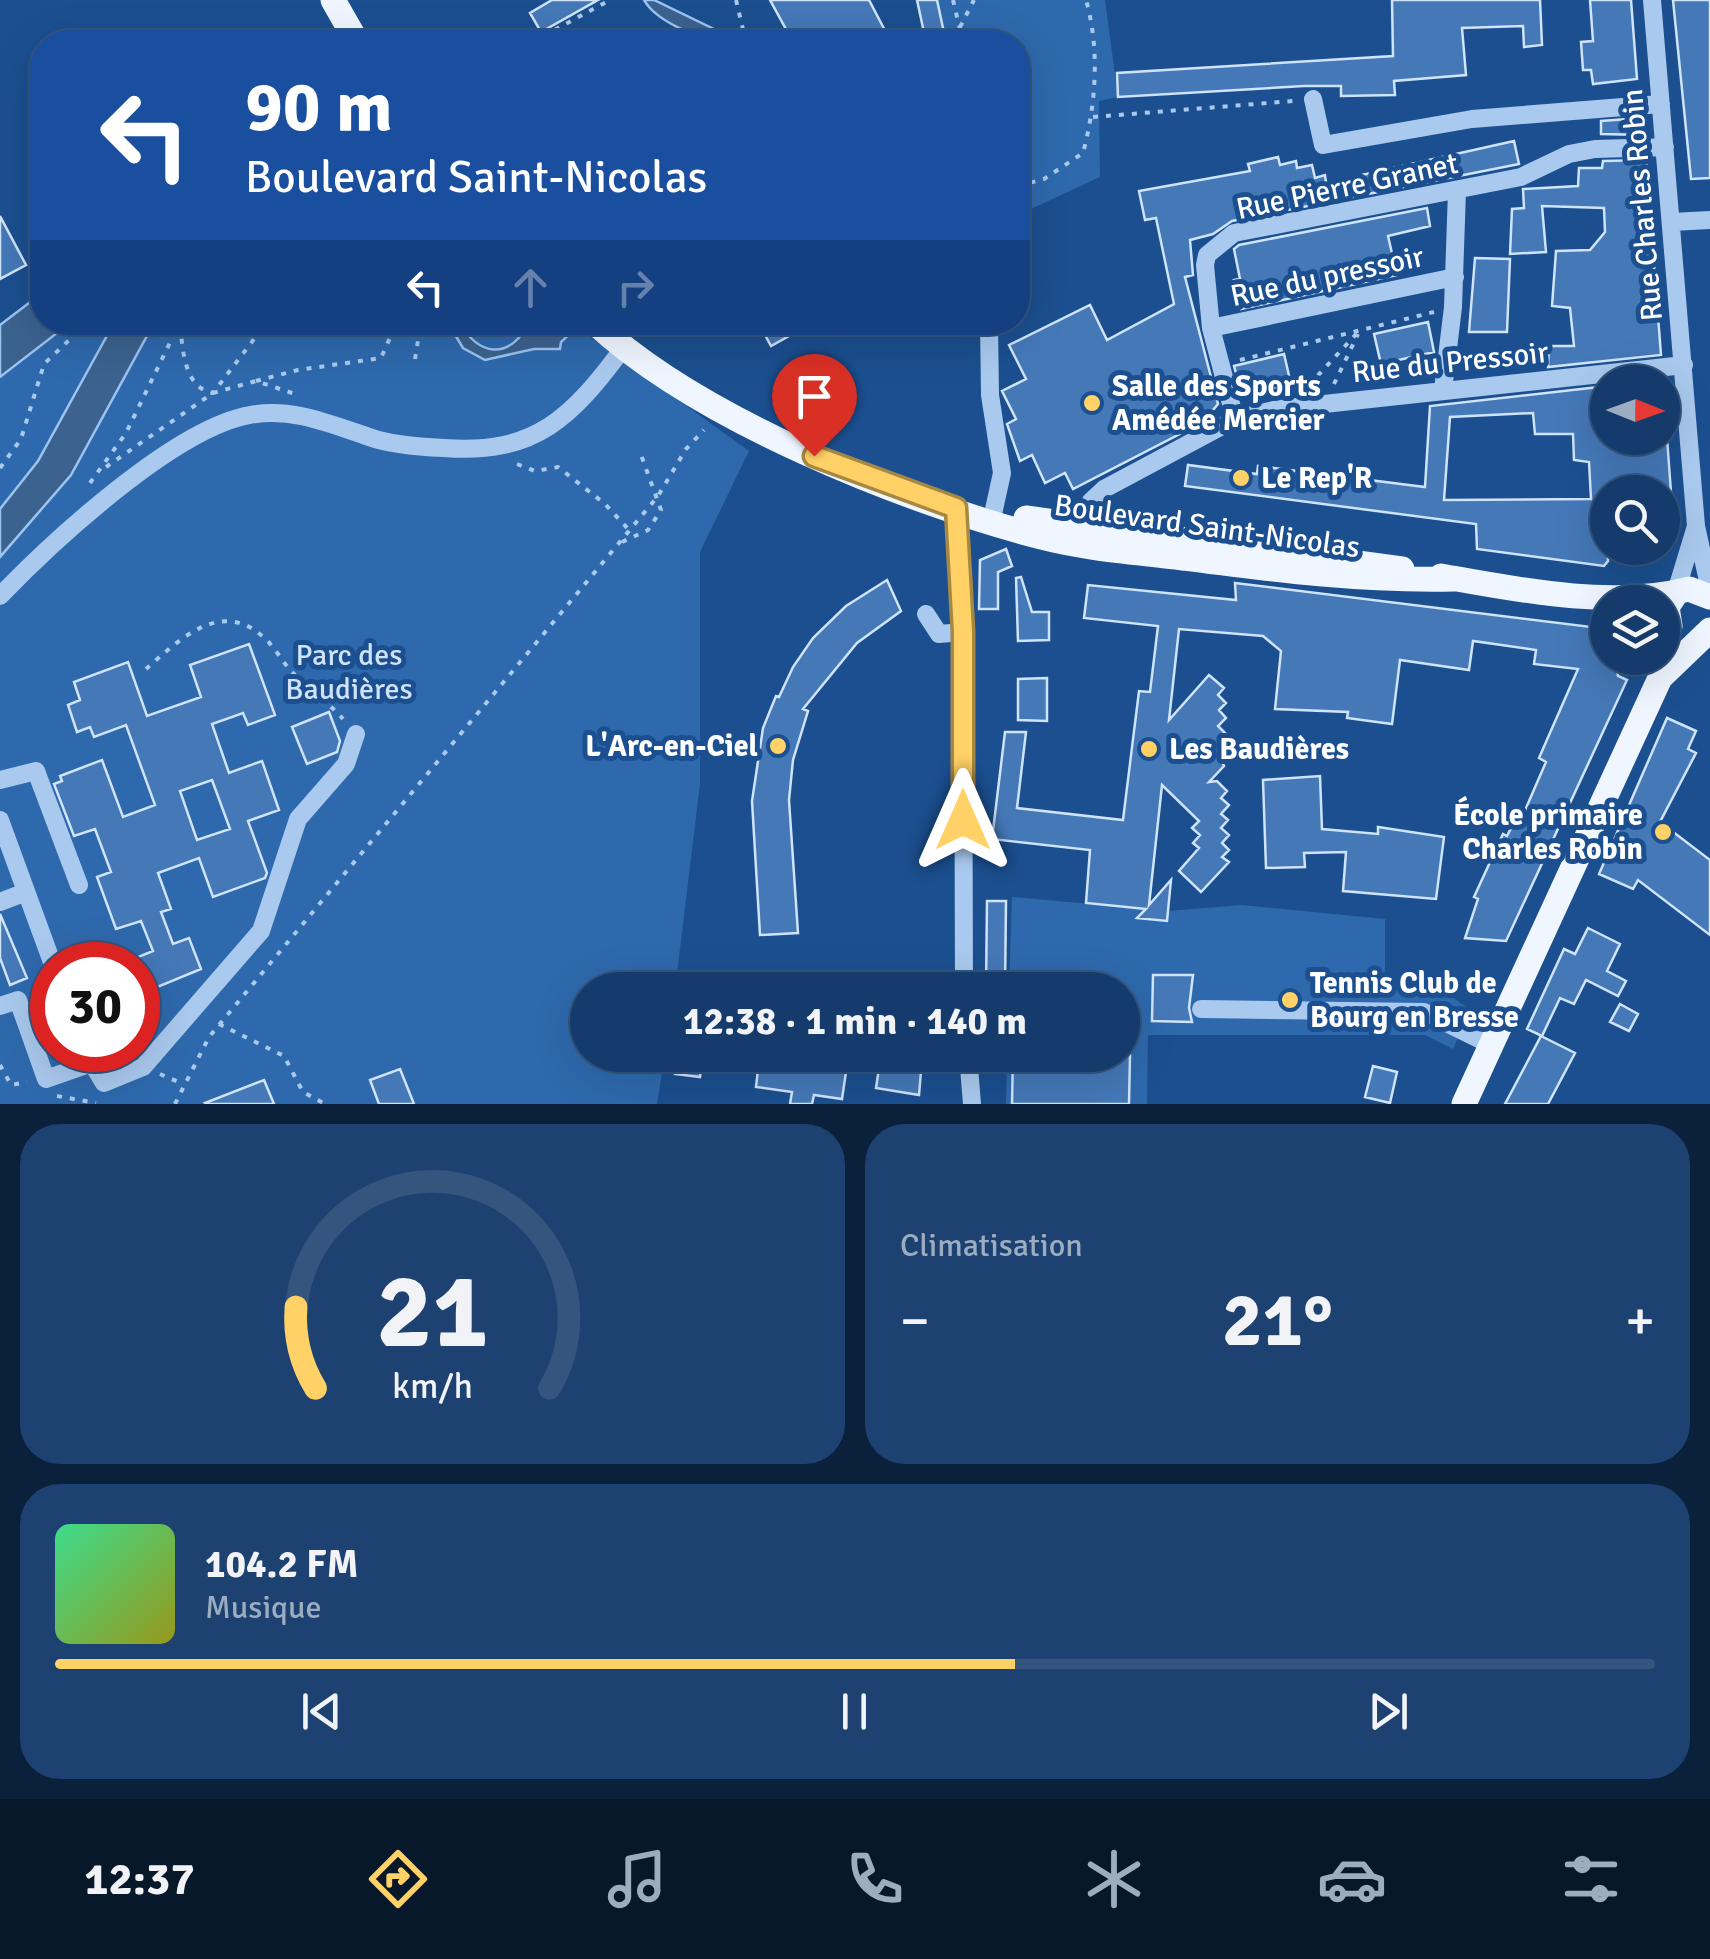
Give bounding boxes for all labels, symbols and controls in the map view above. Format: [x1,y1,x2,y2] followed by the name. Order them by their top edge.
[245,64,393,150] text: 90 m
[80,70,210,200] icon: left
[1614,87,1671,323] street label: Rue Charles Robin
[1233,145,1461,228] street label: Rue Pierre Granet
[245,150,707,205] text: Boulevard Saint-Nicolas
[1227,238,1427,315] street label: Rue du pressoir
[398,260,453,315] icon: left
[503,260,558,315] icon: ahead
[608,260,663,315] icon: right
[1350,334,1550,391] street label: Rue du Pressoir
[772,354,857,457] pin
[1590,365,1680,455] north arrow
[1590,365,1680,675] map controls
[1112,368,1325,439] place label: Salle des Sports Amédée Mercier
[787,369,842,424] icon: arrive
[1081,392,1103,414] marker: Salle des Sports Amédée Mercier
[1261,460,1373,497] place label: Le Rep'R
[1230,467,1252,489] marker: Le Rep'R
[1590,475,1680,565] button: search
[1052,487,1362,566] street label: Boulevard Saint-Nicolas
[1590,585,1680,675] button: layers
[285,637,413,708] park label: Parc des Baudières
[585,728,758,765] place label: L'Arc-en-Ciel
[1169,731,1349,768] place label: Les Baudières
[767,735,789,757] marker: L'Arc-en-Ciel
[1138,738,1160,760] marker: Les Baudières
[911,768,1015,872] position arrow
[1453,796,1643,868] place label: École primaire Charles Robin
[1652,821,1674,843] marker: École primaire Charles Robin
[30,942,160,1072] speed limit sign: 30
[1310,965,1519,1036] place label: Tennis Club de Bourg en Bresse
[1279,989,1301,1011] marker: Tennis Club de Bourg en Bresse
[683,998,1027,1045] text: 12:38 · 1 min · 140 m
[900,1226,1083,1265] text: Climatisation
[376,1248,489,1376] text: 21
[1222,1274,1333,1367] text: 21°
[900,1287,930,1355] text: −
[1625,1287,1655,1355] text: +
[392,1364,473,1408] text: km/h
[205,1541,358,1588] text: 104.2 FM
[205,1588,321,1627] text: Musique
[294,1684,349,1739] icon: previous
[827,1684,882,1739] icon: pause
[1361,1684,1416,1739] icon: next
[363,1844,433,1914] icon: directions
[602,1844,672,1914] icon: music
[840,1844,910,1914] icon: phone
[1079,1844,1149,1914] icon: climate
[1317,1844,1387,1914] icon: car
[1556,1844,1626,1914] icon: filters
[84,1852,195,1907] text: 12:37

